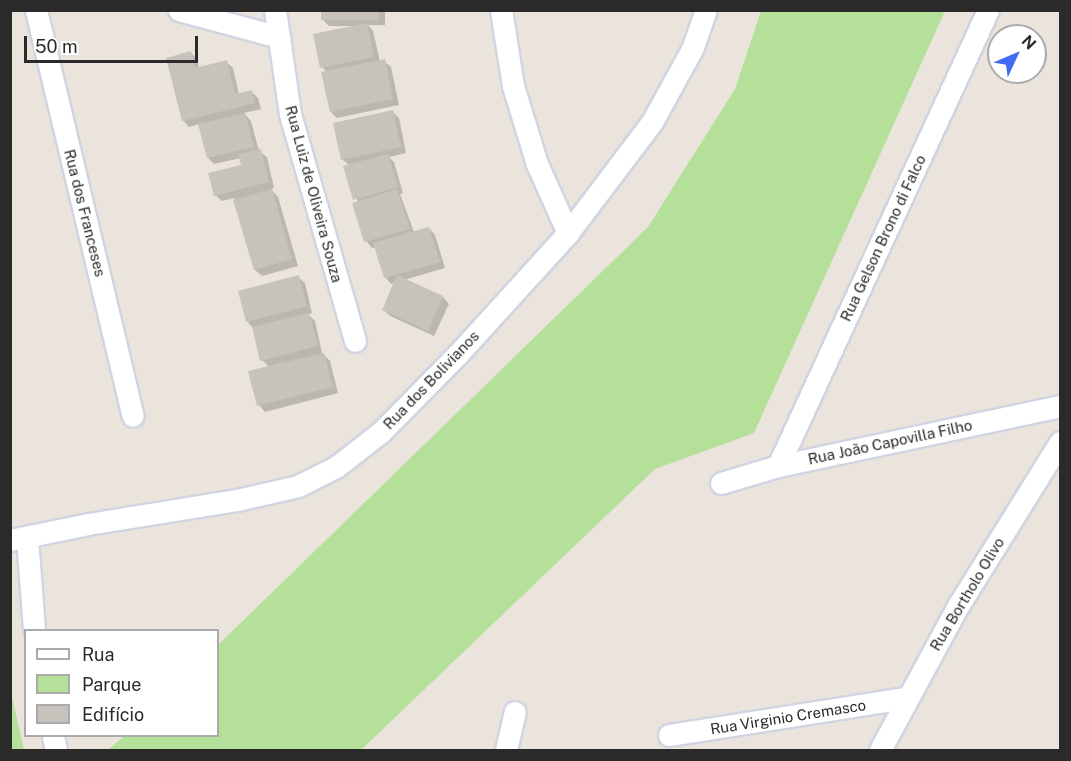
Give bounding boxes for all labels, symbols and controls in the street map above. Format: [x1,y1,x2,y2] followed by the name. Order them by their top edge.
[27,24,201,62] scale bar
[987,24,1047,84] north arrow
[1018,31,1040,54] text: N
[35,36,78,57] text: 50 m
[282,103,346,285] street label: Rua Luiz de Oliveira Souza
[60,147,110,279] street label: Rua dos Franceses
[836,152,930,324] street label: Rua Gelson Brono di Falco
[379,327,483,433] street label: Rua dos Bolivianos
[806,416,974,468] street label: Rua João Capovilla Filho
[926,534,1008,654] street label: Rua Bortholo Olivo
[24,629,219,737] legend
[82,644,114,665] text: Rua
[82,674,142,695] text: Parque
[709,696,867,738] street label: Rua Virginio Cremasco
[82,704,144,725] text: Edifício

